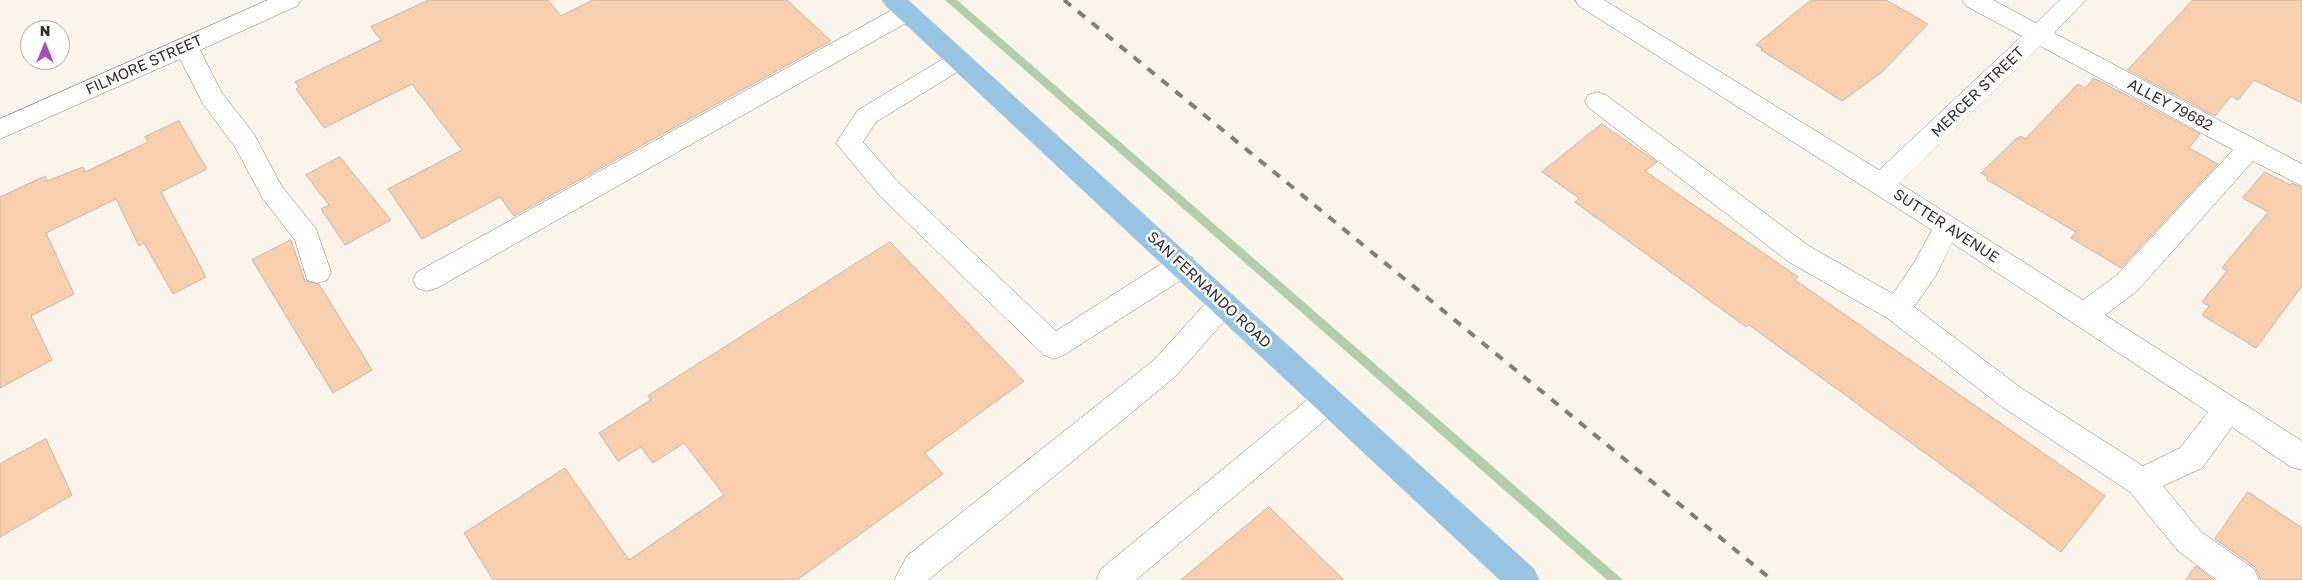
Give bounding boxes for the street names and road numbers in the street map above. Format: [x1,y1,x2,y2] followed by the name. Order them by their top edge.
[83,31,205,99] street label: FILMORE STREET
[1928,43,2028,141] street label: MERCER STREET
[2124,75,2216,135] street label: ALLEY 79682
[1890,185,2002,267] street label: SUTTER AVENUE
[1143,228,1275,352] street label: SAN FERNANDO ROAD

